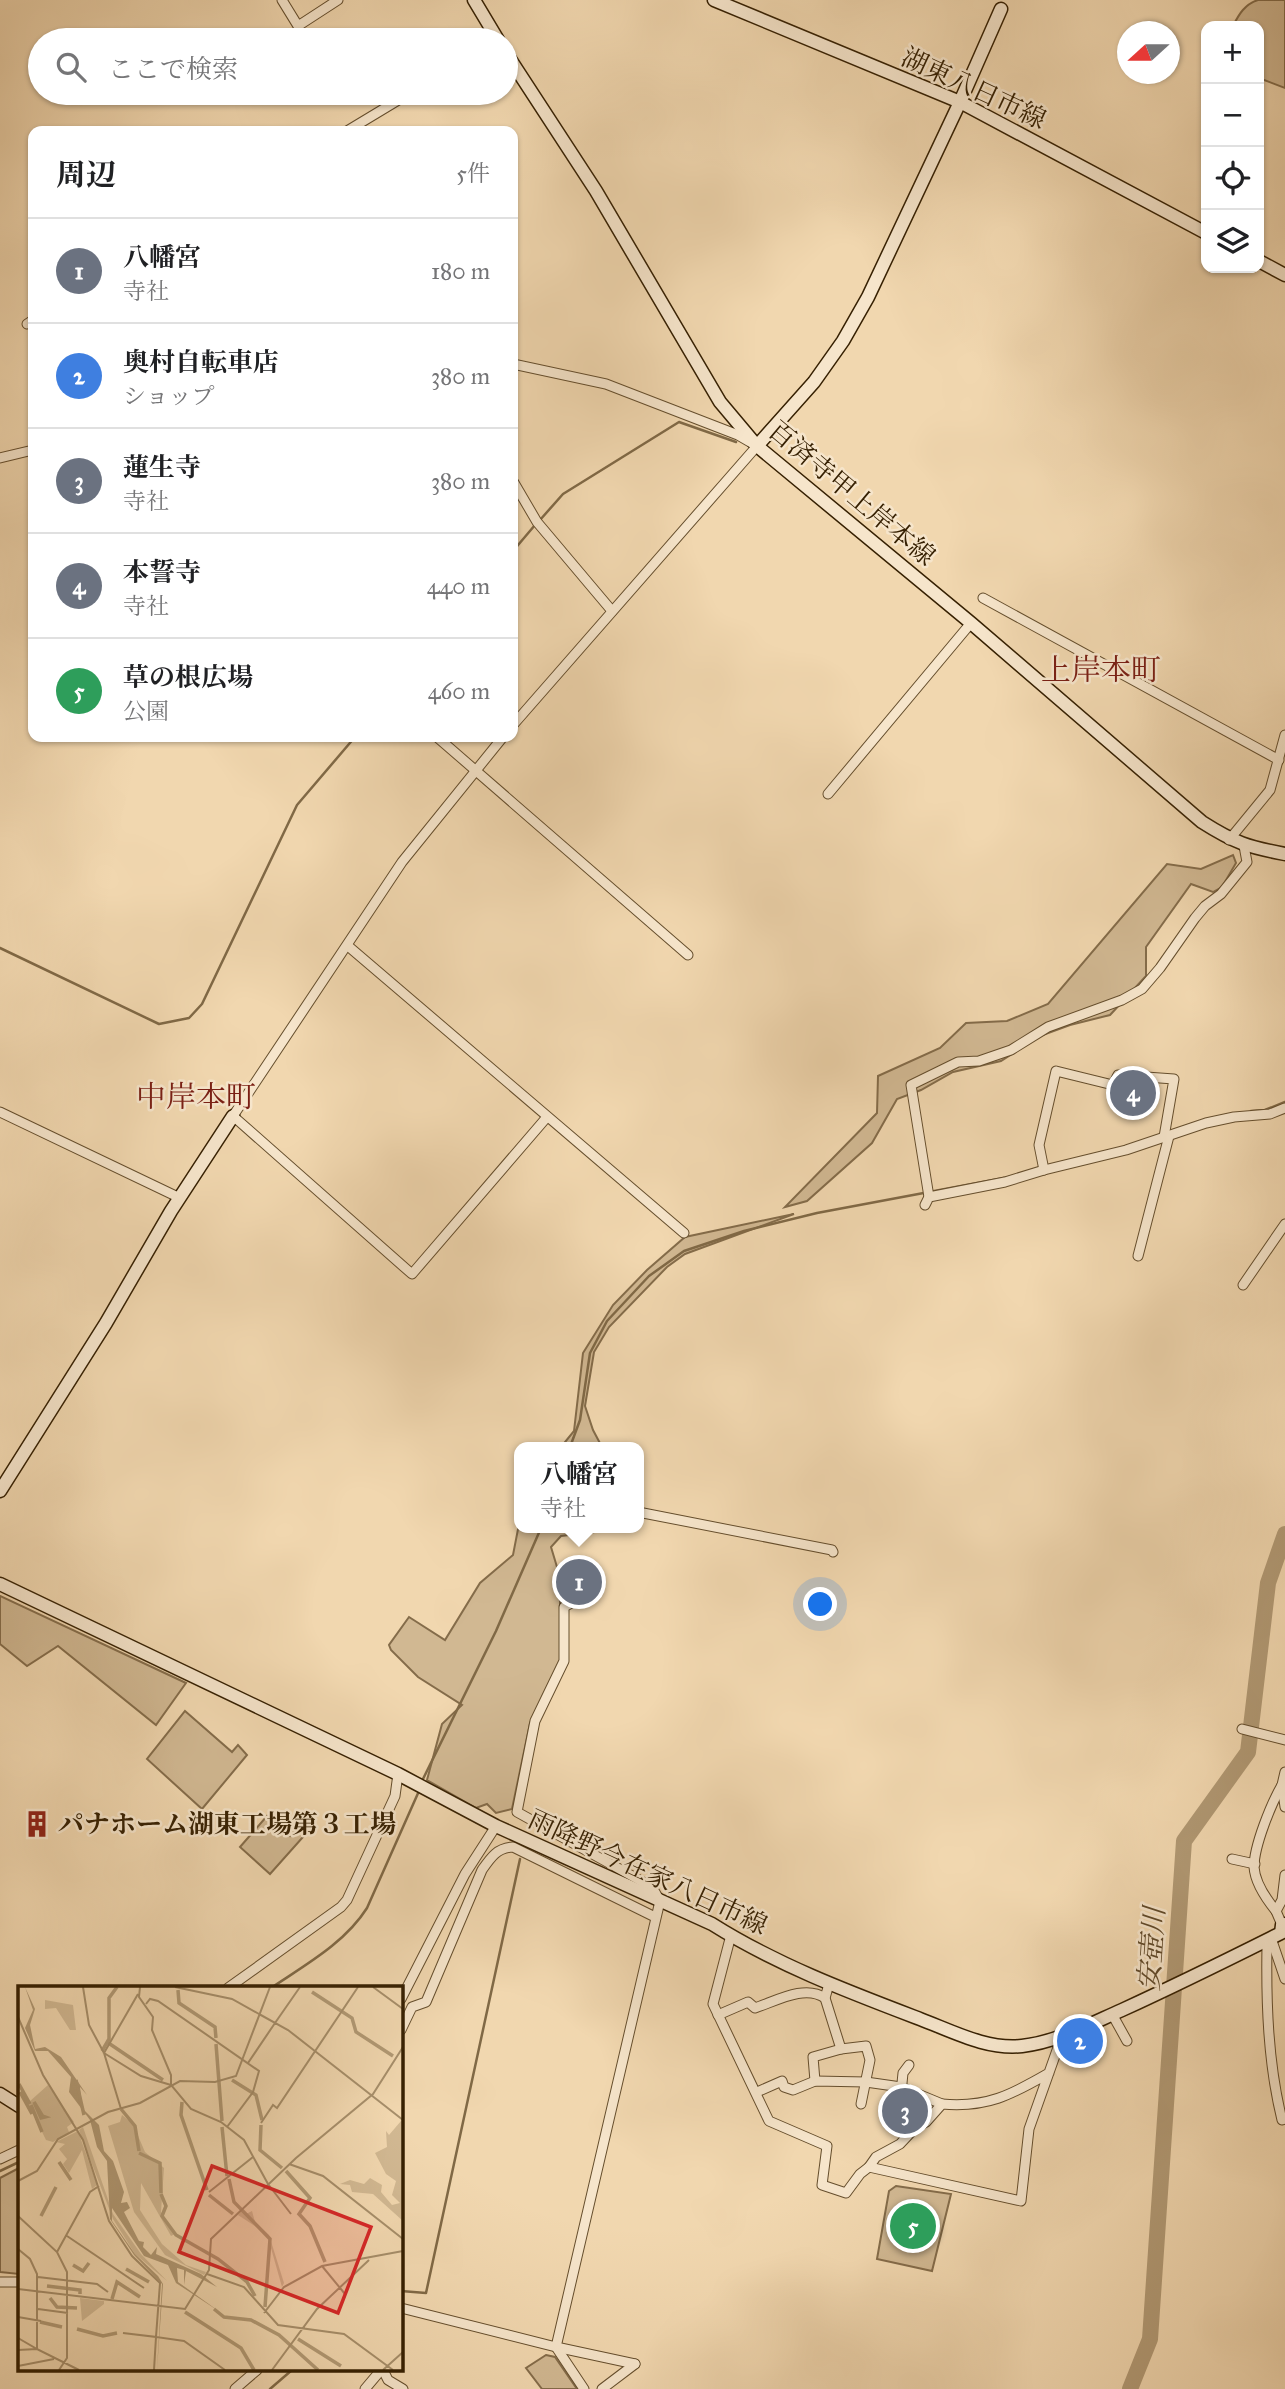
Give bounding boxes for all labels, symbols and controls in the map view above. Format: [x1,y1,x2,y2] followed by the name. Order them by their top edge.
[1117,21,1180,84] north arrow
[1201,21,1264,273] map controls
[1201,21,1264,84] button: +
[28,28,518,105] search box
[897,41,1051,135] street label: 湖東八日市線
[52,48,90,86] icon: search
[108,53,238,85] text: ここで検索
[1201,84,1264,147] button: −
[1201,147,1264,210] button: locate
[56,157,116,193] text: 周辺
[456,159,490,187] text: 5件
[1201,210,1264,273] button: layers
[123,241,201,273] text: 八幡宮
[74,257,84,285] text: 1
[431,257,490,285] text: 180 m
[123,277,169,305] text: 寺社
[123,346,279,378] text: 奥村自転車店
[73,362,85,390] text: 2
[431,362,490,390] text: 380 m
[123,382,215,410] text: ショップ
[762,414,942,572] street label: 百済寺甲上岸本線
[123,451,201,483] text: 蓮生寺
[74,467,84,495] text: 3
[431,467,490,495] text: 380 m
[123,487,169,515] text: 寺社
[123,556,201,588] text: 本誓寺
[73,572,85,600] text: 4
[427,572,490,600] text: 440 m
[123,592,169,620] text: 寺社
[1041,652,1161,688] district label: 上岸本町
[123,661,253,693] text: 草の根広場
[74,677,84,705] text: 5
[428,677,490,705] text: 460 m
[123,697,169,725] text: 公園
[1110,1067,1156,1119] pin: 4
[136,1079,256,1115] district label: 中岸本町
[514,1442,644,1533] popup
[540,1458,618,1490] text: 八幡宮
[540,1494,586,1522] text: 寺社
[556,1556,602,1608] pin: 1
[803,1587,837,1621] your location
[523,1803,773,1941] street label: 雨降野今在家八日市線
[58,1808,396,1840] place label: パナホーム湖東工場第３工場
[22,1809,52,1839] building icon: パナホーム湖東工場第３工場
[1131,1903,1172,1992] water label: 安壺川
[18,1986,402,2372] inset map
[1057,2015,1103,2067] pin: 2
[882,2085,928,2137] pin: 3
[890,2200,936,2252] pin: 5

